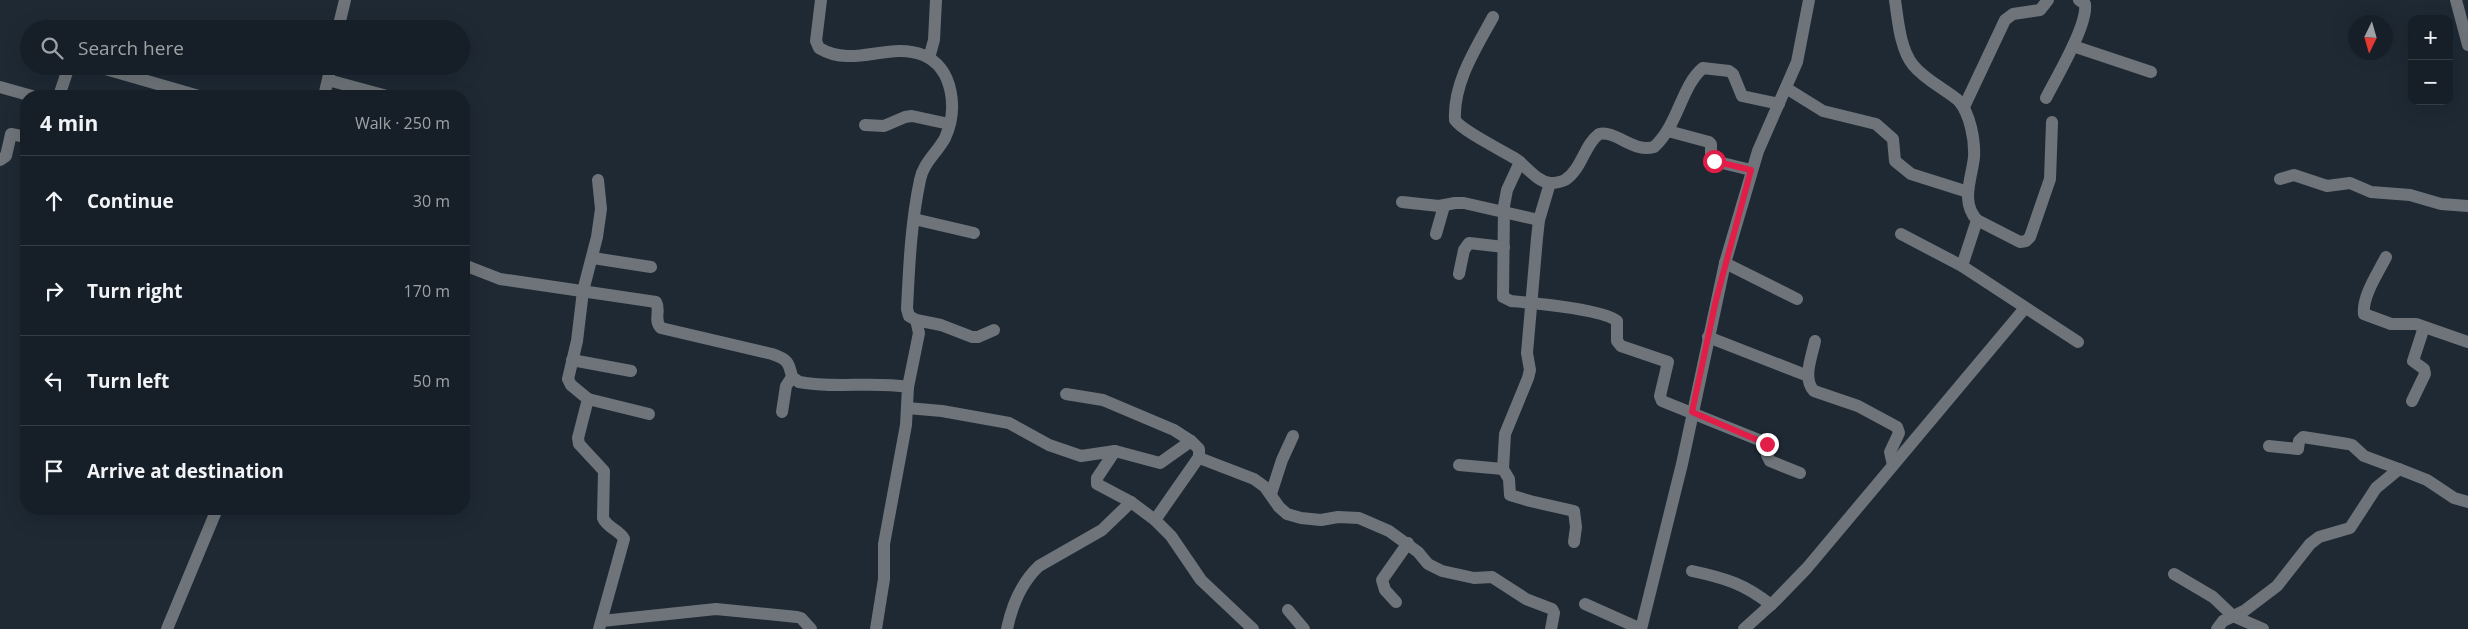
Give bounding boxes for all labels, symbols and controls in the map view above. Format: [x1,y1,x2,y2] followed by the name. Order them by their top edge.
[2348,15,2393,60] north arrow
[2408,15,2453,105] map controls
[2408,15,2453,60] button: +
[20,20,470,75] search box
[38,34,66,62] icon: search
[78,35,184,61] text: Search here
[2408,60,2453,105] button: −
[40,109,98,137] text: 4 min
[355,112,450,134] text: Walk · 250 m
[1703,150,1726,173] route start
[40,187,68,215] icon: ahead
[87,188,174,214] text: Continue
[413,190,450,212] text: 30 m
[40,277,68,305] icon: right
[87,278,182,304] text: Turn right
[404,280,450,302] text: 170 m
[40,367,68,395] icon: left
[87,368,169,394] text: Turn left
[413,370,450,392] text: 50 m
[1756,433,1779,456] route end
[40,457,68,485] icon: arrive
[87,458,284,484] text: Arrive at destination

